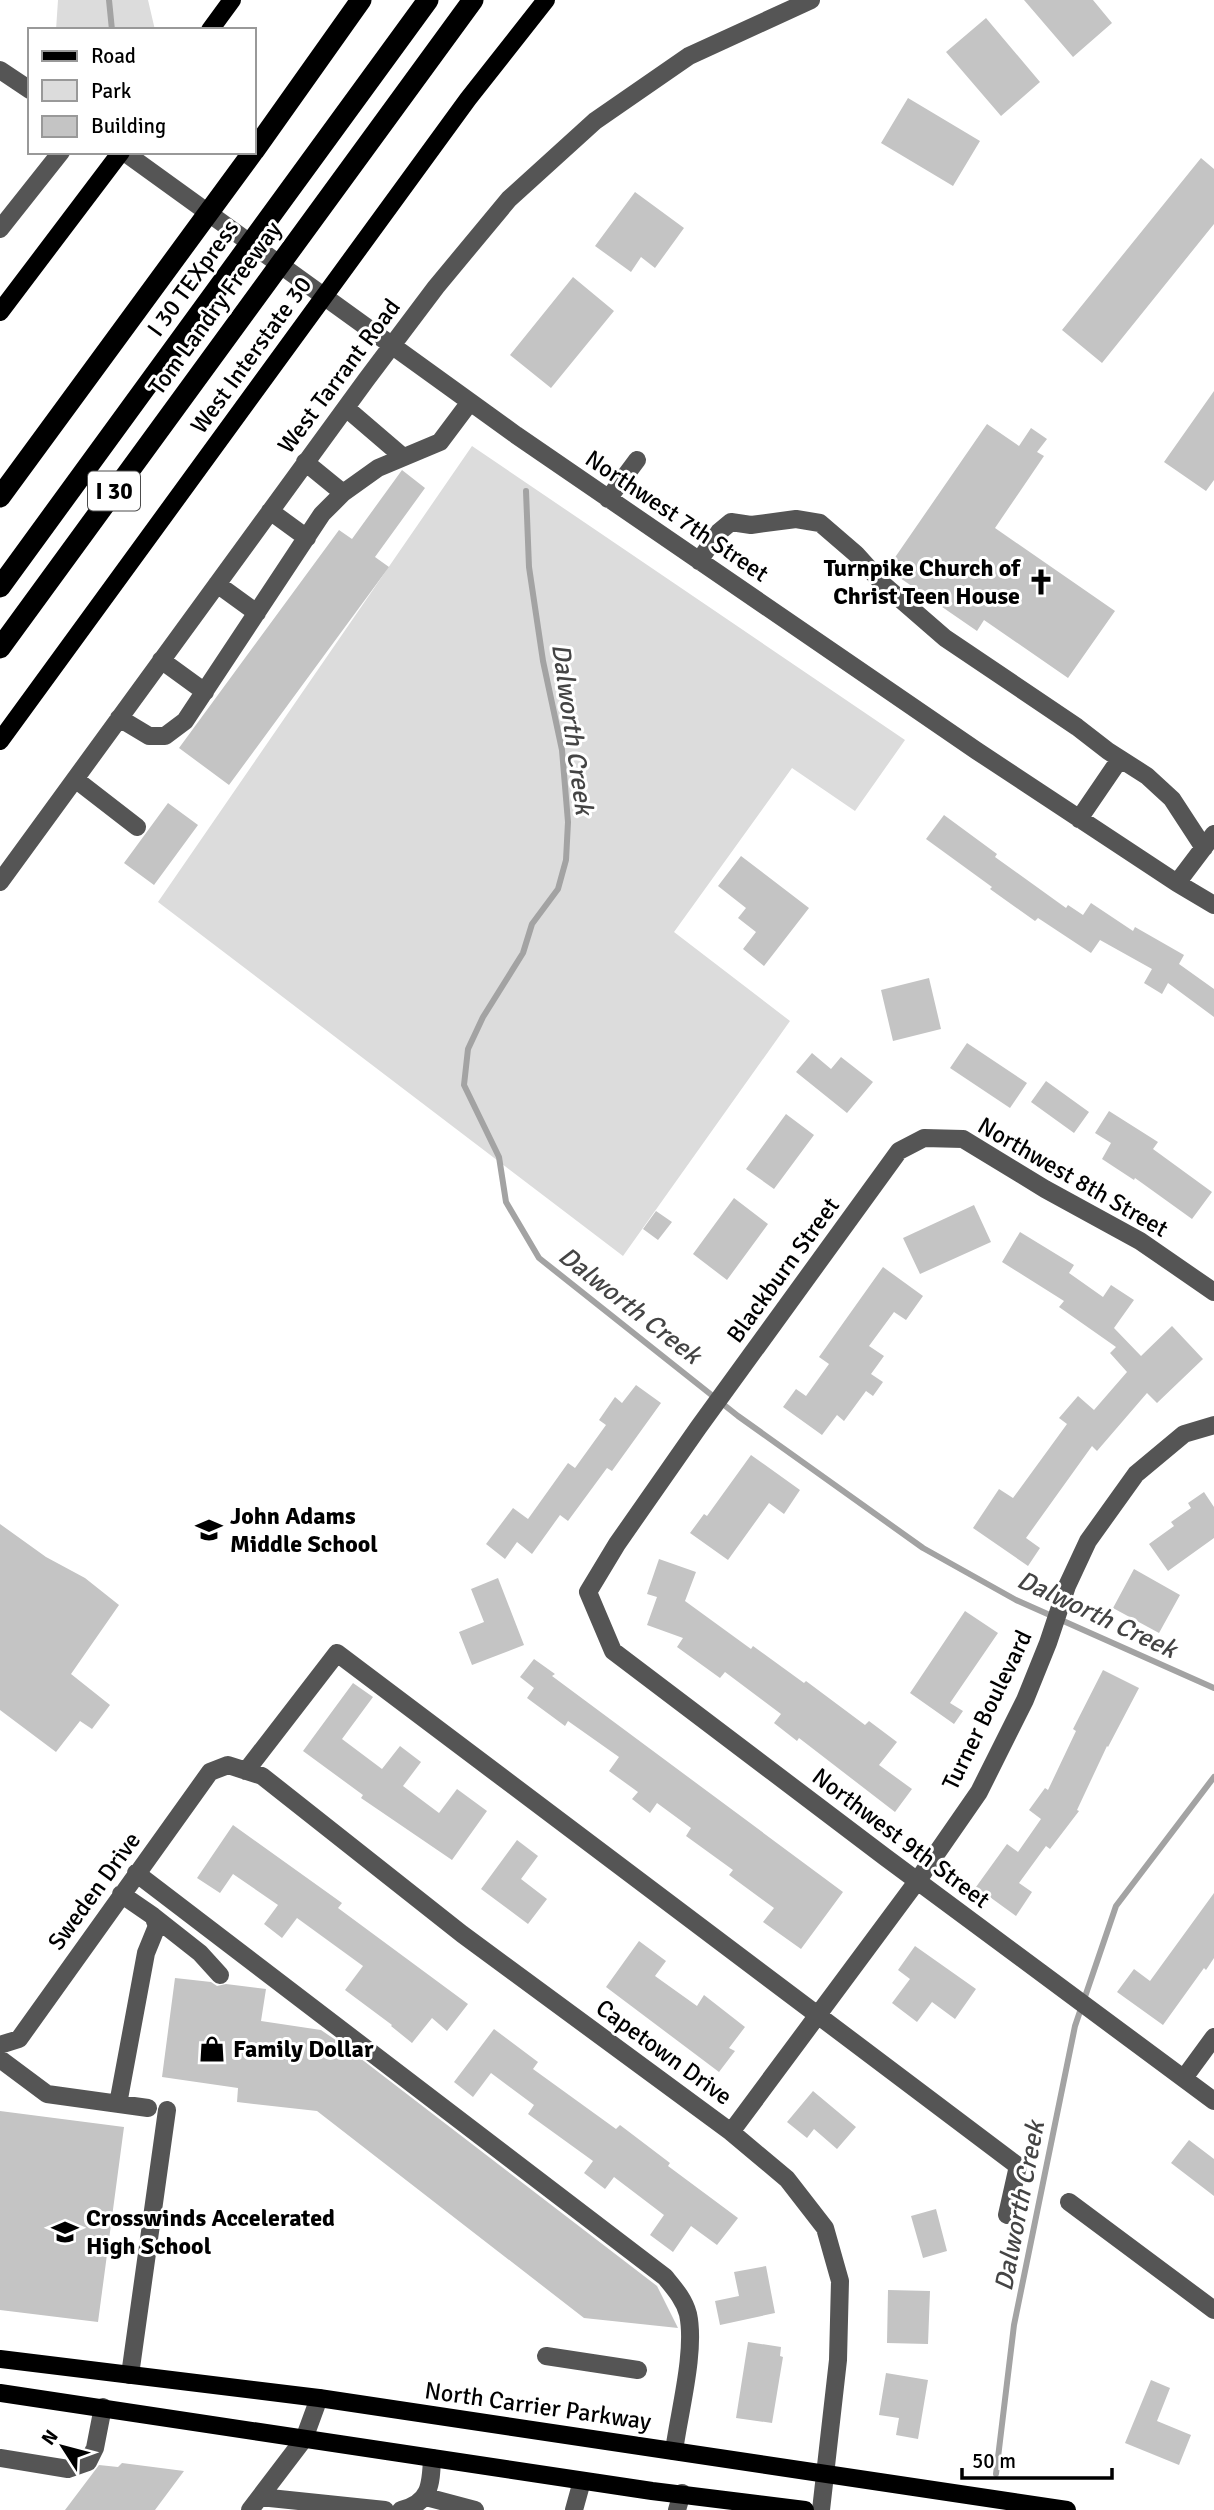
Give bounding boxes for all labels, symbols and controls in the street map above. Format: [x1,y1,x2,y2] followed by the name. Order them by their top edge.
[28,28,256,154] legend
[91,43,136,69] text: Road
[91,78,132,104] text: Park
[91,113,166,139] text: Building
[141,214,245,342] street label: I 30 TEXpress
[142,215,288,401] street label: Tom Landry Freeway
[184,271,318,439] street label: West Interstate 30
[271,293,407,459] street label: West Tarrant Road
[580,444,774,588] street label: Northwest 7th Street
[88,471,140,510] road number: I 30
[824,553,1021,611] place label: Turnpike Church of Christ Teen House
[1026,567,1056,597] church icon: Turnpike Church of Christ Teen House
[544,642,600,819] water label: Dalworth Creek
[973,1110,1173,1244] street label: Northwest 8th Street
[720,1191,846,1349] street label: Blackburn Street
[552,1240,709,1373] water label: Dalworth Creek
[230,1501,378,1559] place label: John Adams Middle School
[194,1515,224,1545] school or university icon: John Adams Middle School
[1012,1564,1183,1667] water label: Dalworth Creek
[935,1625,1039,1795] street label: Turner Boulevard
[806,1761,996,1915] street label: Northwest 9th Street
[41,1826,147,1956] street label: Sweden Drive
[590,1993,738,2111] street label: Capetown Drive
[197,2034,227,2064] shop icon: Family Dollar
[233,2034,374,2064] place label: Family Dollar
[988,2117,1052,2294] water label: Dalworth Creek
[86,2203,335,2261] place label: Crosswinds Accelerated High School
[50,2217,80,2247] school or university icon: Crosswinds Accelerated High School
[423,2375,653,2437] street label: North Carrier Parkway
[28,2412,98,2482] north arrow
[36,2425,64,2450] text: N
[962,2436,1112,2480] scale bar
[972,2448,1016,2474] text: 50 m

